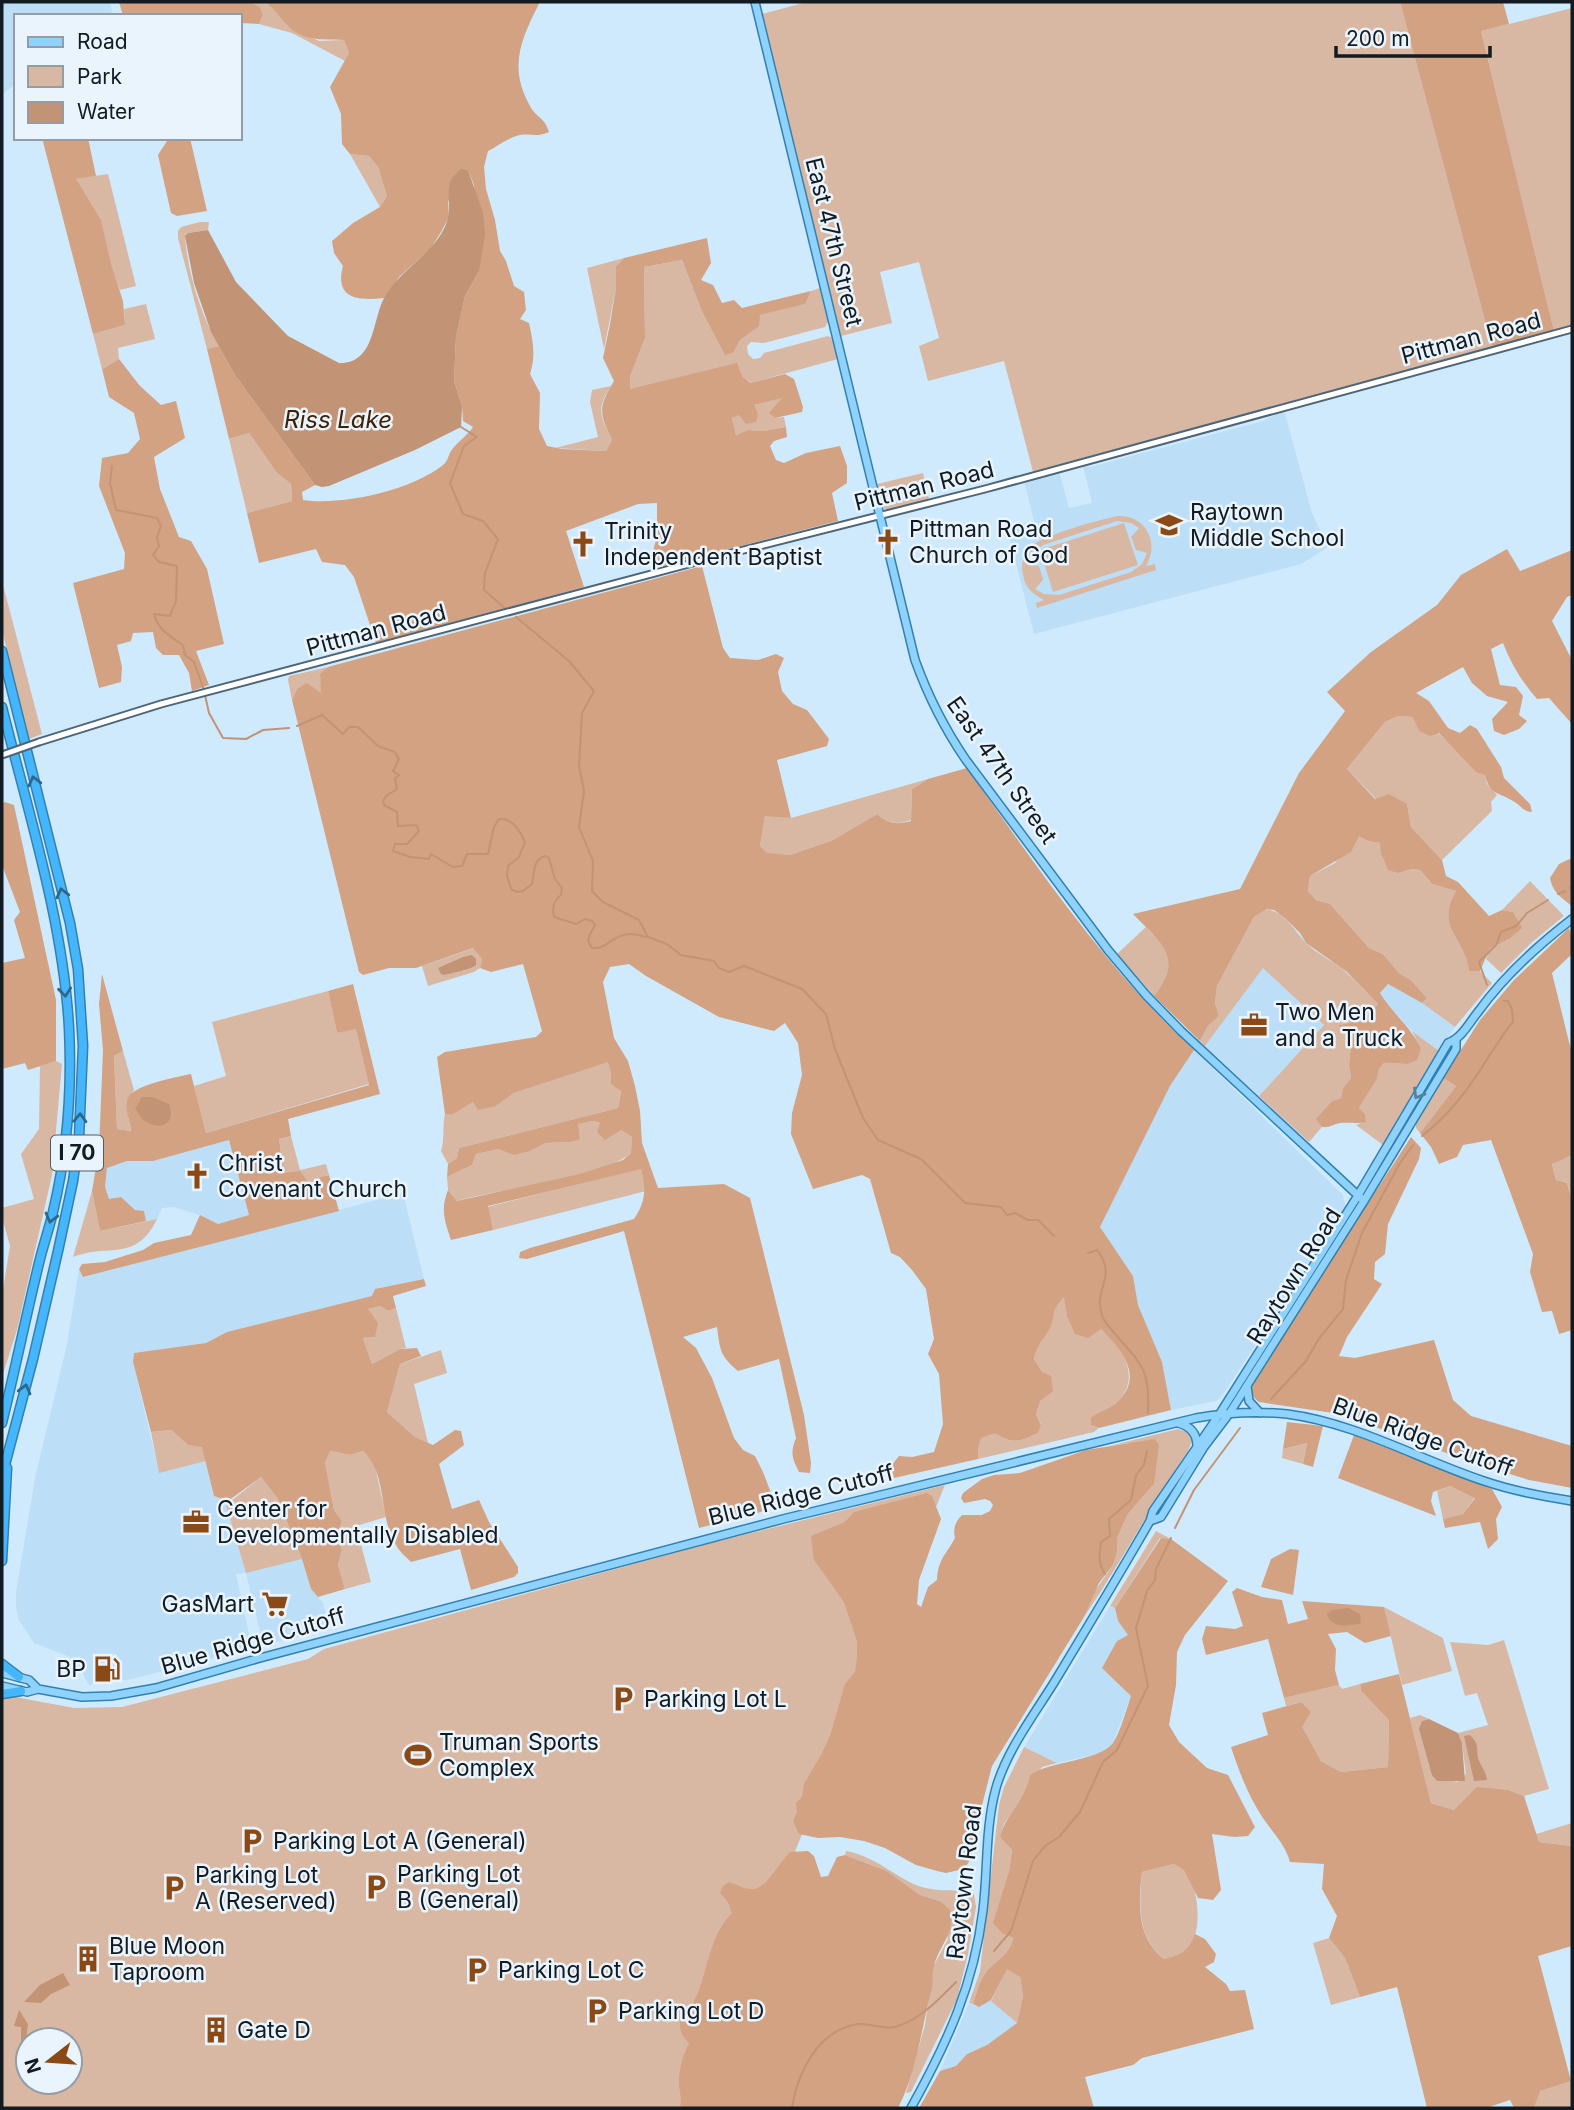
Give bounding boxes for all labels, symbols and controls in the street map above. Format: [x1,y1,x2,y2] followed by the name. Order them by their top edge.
[14,14,242,140] legend
[1336,14,1490,58] scale bar
[1346,26,1410,51] text: 200 m
[77,29,128,54] text: Road
[77,64,122,89] text: Park
[77,99,135,124] text: Water
[799,155,869,330] street label: East 47th Street
[1398,306,1544,370] street label: Pittman Road
[284,405,392,434] water label: Riss Lake
[851,455,997,517] street label: Pittman Road
[1190,498,1345,552] place label: Raytown Middle School
[1154,510,1184,540] school or university icon: Raytown Middle School
[909,515,1068,569] place label: Pittman Road Church of God
[604,517,823,571] place label: Trinity Independent Baptist
[873,527,903,557] church icon: Pittman Road Church of God
[568,529,598,559] church icon: Trinity Independent Baptist
[303,598,449,662] street label: Pittman Road
[941,691,1063,849] street label: East 47th Street
[28,775,42,787] one-way arrow
[56,887,70,899] one-way arrow
[57,987,72,998] one-way arrow
[1275,998,1403,1052] place label: Two Men and a Truck
[1239,1010,1269,1040] office icon: Two Men and a Truck
[1413,1087,1426,1100] one-way arrow
[72,1112,87,1123] one-way arrow
[51,1136,103,1170] road number: I 70
[218,1149,407,1203] place label: Christ Covenant Church
[182,1161,212,1191] church icon: Christ Covenant Church
[1241,1203,1347,1349] street label: Raytown Road
[45,1212,59,1224] one-way arrow
[17,1383,31,1395] one-way arrow
[1329,1391,1518,1483] street label: Blue Ridge Cutoff
[705,1458,897,1532] street label: Blue Ridge Cutoff
[217,1495,499,1549] place label: Center for Developmentally Disabled
[181,1507,211,1537] office icon: Center for Developmentally Disabled
[260,1589,290,1619] supermarket icon: GasMart
[162,1590,254,1618] place label: GasMart
[158,1601,349,1681] street label: Blue Ridge Cutoff
[92,1654,122,1684] fuel station icon: BP
[56,1655,86,1683] place label: BP
[608,1684,638,1714] parking icon: Parking Lot L
[644,1685,787,1713] place label: Parking Lot L
[439,1728,599,1782] place label: Truman Sports Complex
[403,1740,433,1770] sports icon: Truman Sports Complex
[941,1803,987,1961] street label: Raytown Road
[237,1826,267,1856] parking icon: Parking Lot A (General)
[273,1827,527,1855] place label: Parking Lot A (General)
[397,1860,521,1914] place label: Parking Lot B (General)
[195,1861,337,1915] place label: Parking Lot A (Reserved)
[361,1872,391,1902] parking icon: Parking Lot B (General)
[159,1873,189,1903] parking icon: Parking Lot A (Reserved)
[109,1932,225,1986] place label: Blue Moon Taproom
[73,1944,103,1974] building icon: Blue Moon Taproom
[462,1955,492,1985] parking icon: Parking Lot C
[498,1956,645,1984] place label: Parking Lot C
[582,1996,612,2026] parking icon: Parking Lot D
[618,1997,764,2025] place label: Parking Lot D
[201,2015,231,2045] building icon: Gate D
[237,2016,311,2044] place label: Gate D
[14,2026,84,2096] north arrow
[20,2056,46,2076] text: N

